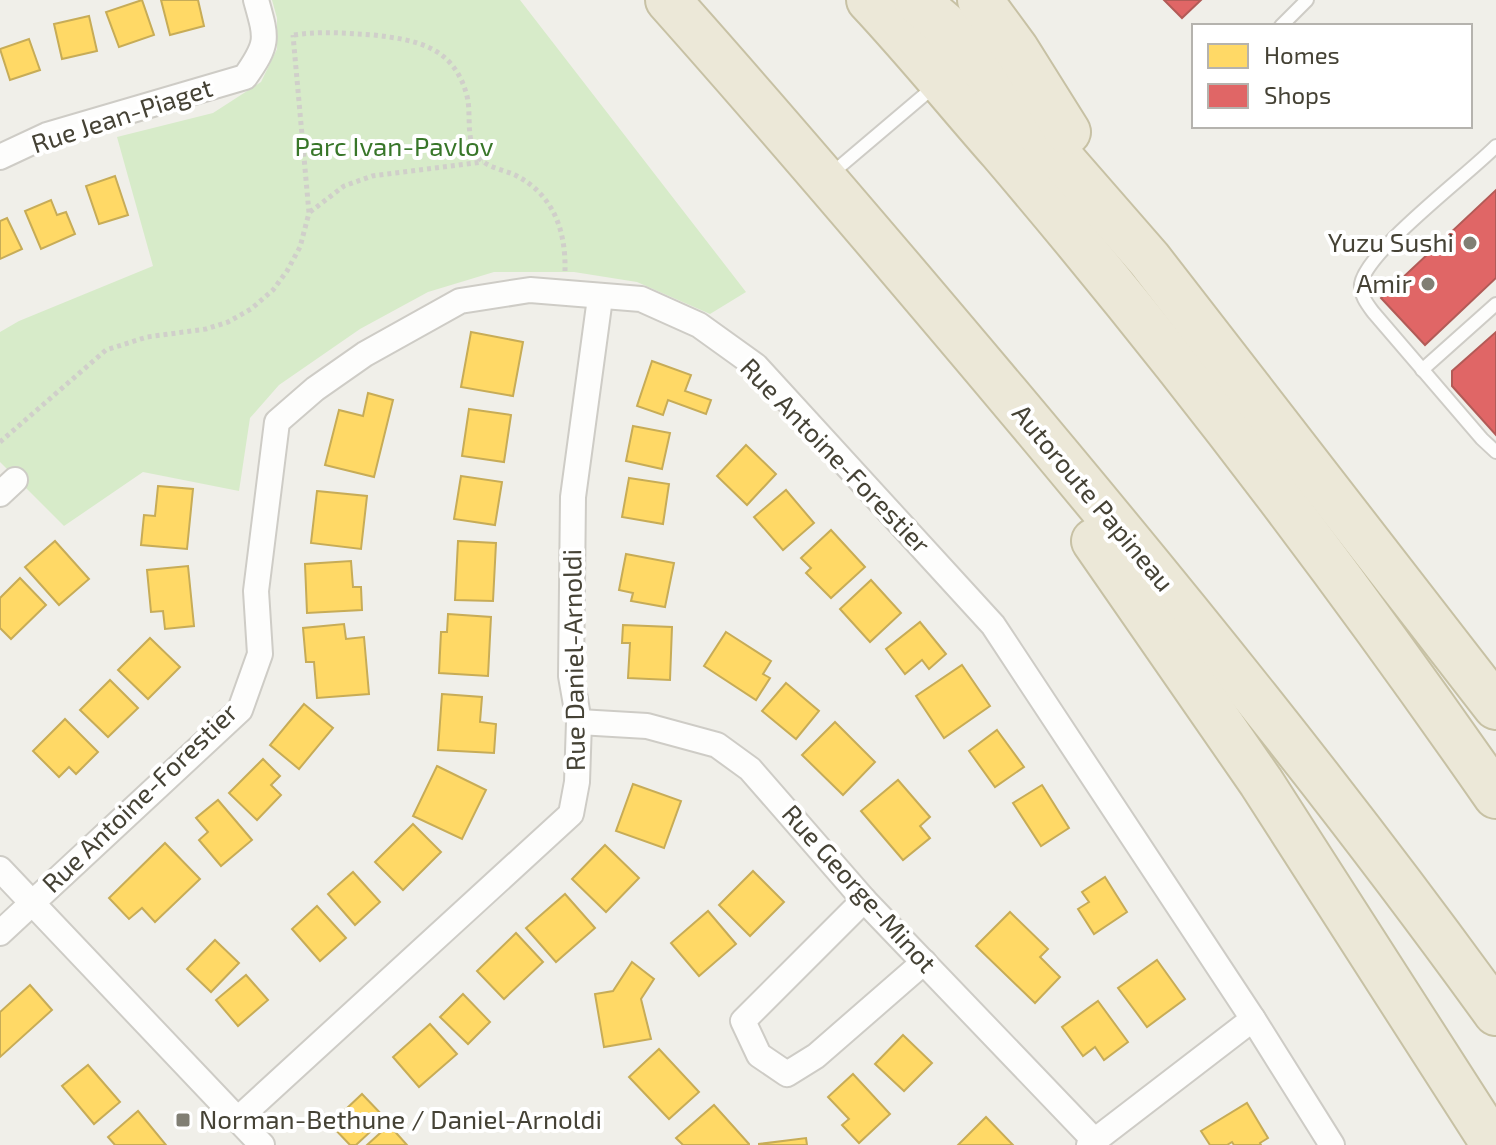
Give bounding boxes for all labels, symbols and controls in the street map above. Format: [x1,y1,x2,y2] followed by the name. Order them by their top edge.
[1192,24,1472,128] legend
[1264,40,1340,69] text: Homes
[27,71,216,158] street label: Rue Jean-Piaget
[1264,80,1331,109] text: Shops
[294,130,494,161] park label: Parc Ivan-Pavlov
[1328,226,1454,257] place label: Yuzu Sushi
[1461,234,1479,252] marker: Yuzu Sushi
[1356,267,1412,298] place label: Amir
[1419,275,1437,293] marker: Amir
[735,351,937,559] street label: Rue Antoine-Forestier
[1007,397,1181,597] street label: Autoroute Papineau
[555,549,590,771] street label: Rue Daniel-Arnoldi
[35,696,243,898] street label: Rue Antoine-Forestier
[777,798,944,978] street label: Rue George-Minot
[199,1103,602,1134] place label: Norman-Bethune / Daniel-Arnoldi
[174,1111,192,1129] marker: Norman-Bethune / Daniel-Arnoldi

